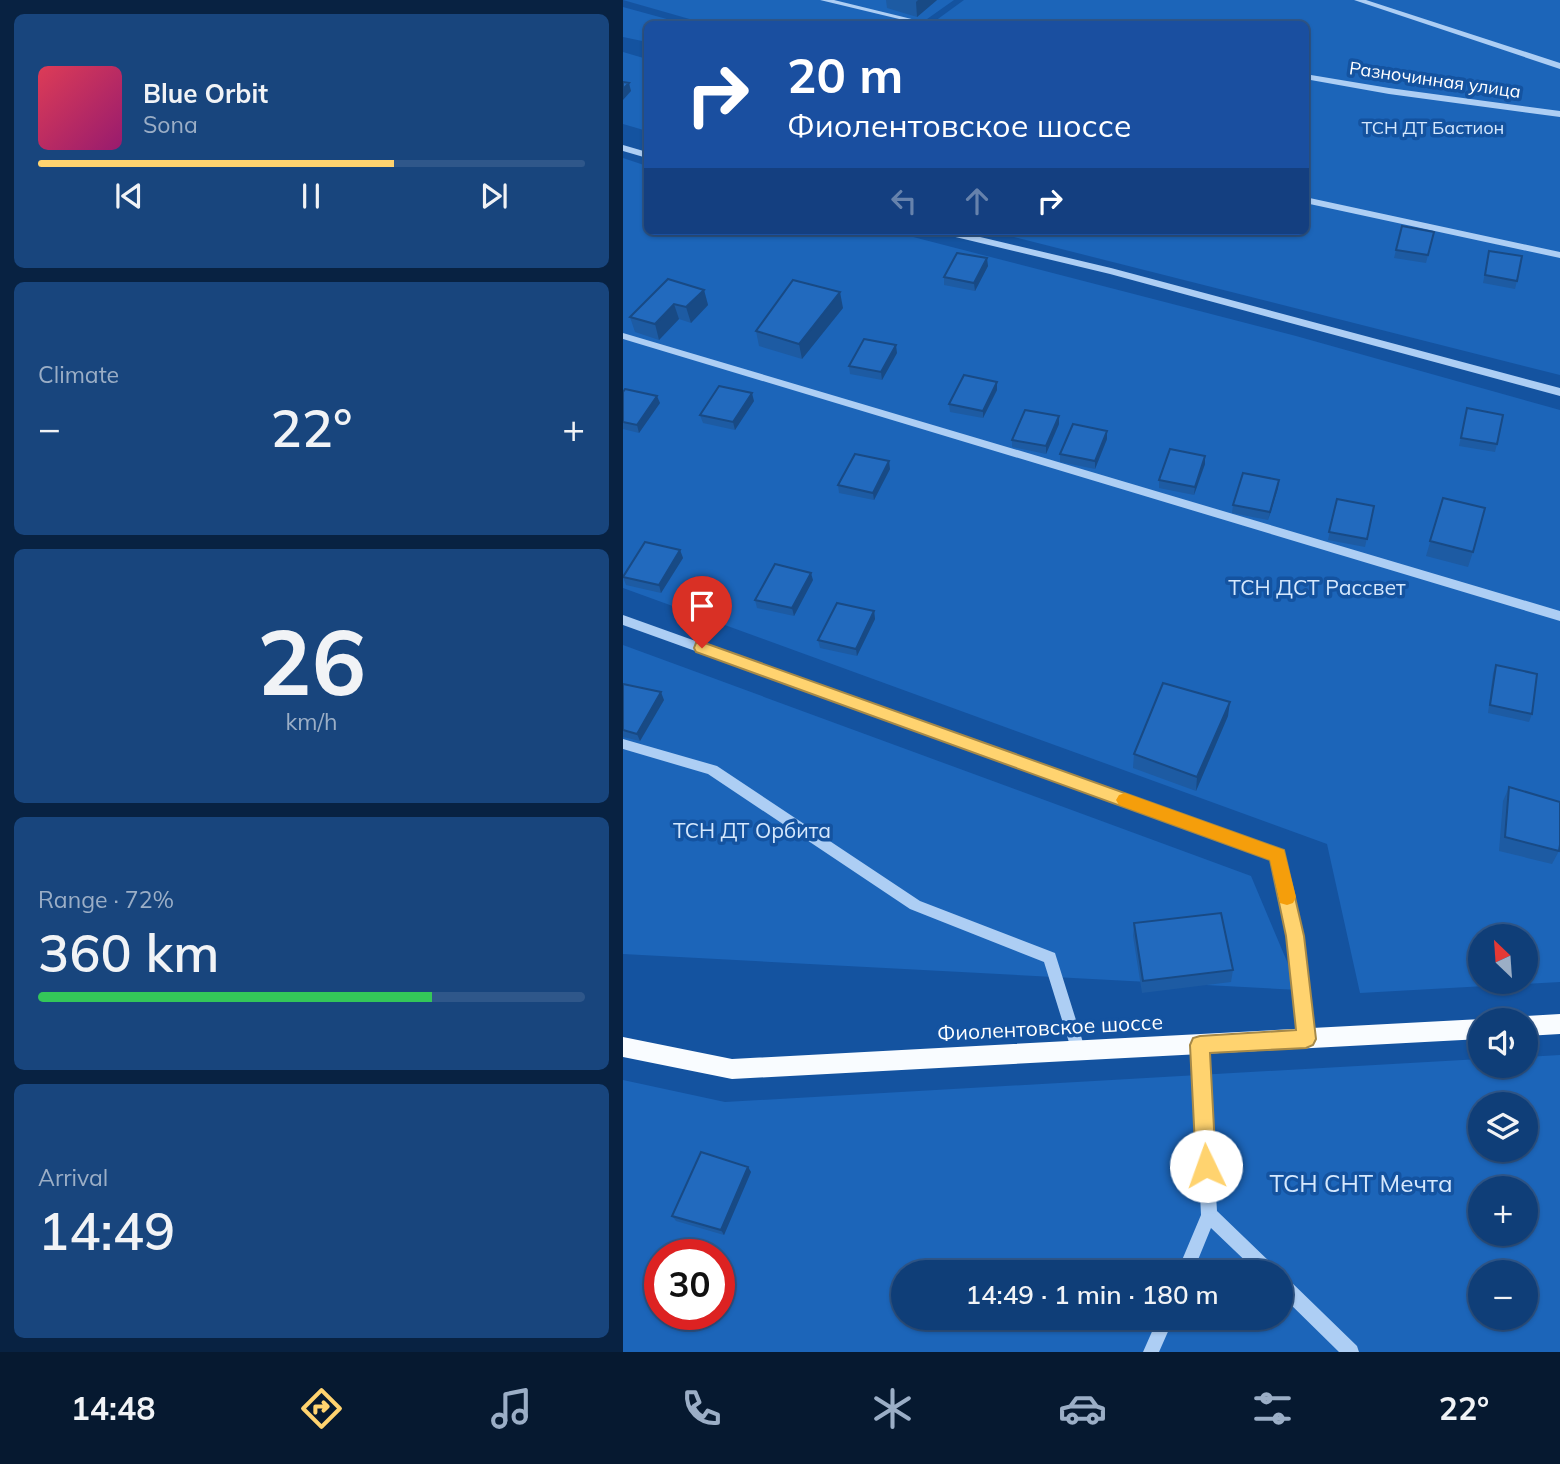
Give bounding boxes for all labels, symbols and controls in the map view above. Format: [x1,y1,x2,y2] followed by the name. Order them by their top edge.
[787,44,903,105] text: 20 m
[672,49,763,140] icon: right
[1348,56,1522,103] street label: Разночинная улица
[143,77,268,110] text: Blue Orbit
[787,105,1132,145] text: Фиолентовское шоссе
[143,110,198,139] text: Sona
[1362,116,1504,139] park label: ТСН ДТ Бастион
[110,177,148,215] icon: previous
[292,177,330,215] icon: pause
[475,177,513,215] icon: next
[885,182,923,220] icon: left
[958,182,996,220] icon: ahead
[1031,182,1069,220] icon: right
[38,360,119,389] text: Climate
[271,395,352,460] text: 22°
[38,404,61,452] text: −
[562,404,585,452] text: +
[1228,574,1406,600] park label: ТСН ДСТ Рассвет
[672,576,732,648] pin
[683,587,721,625] icon: arrive
[257,604,366,718] text: 26
[285,707,338,736] text: km/h
[673,817,831,843] park label: ТСН ДТ Орбита
[38,885,174,914] text: Range · 72%
[38,920,219,985] text: 360 km
[1468,924,1538,994] north arrow
[1468,924,1538,1330] map controls
[936,1008,1164,1046] street label: Фиолентовское шоссе
[1468,1008,1538,1078] button: sound
[1468,1092,1538,1162] button: layers
[1169,1129,1243,1203] position arrow
[38,1163,108,1192] text: Arrival
[1269,1168,1453,1198] park label: ТСН СНТ Мечта
[1468,1176,1538,1246] button: +
[38,1198,175,1263] text: 14:49
[644,1239,735,1330] speed limit sign: 30
[1468,1260,1538,1330] button: −
[965,1278,1219,1311] text: 14:49 · 1 min · 180 m
[297,1384,346,1433] icon: directions
[487,1384,536,1433] icon: music
[677,1384,726,1433] icon: phone
[868,1384,917,1433] icon: climate
[1058,1384,1107,1433] icon: car
[1248,1384,1297,1433] icon: filters
[71,1388,155,1428] text: 14:48
[1439,1388,1489,1428] text: 22°

